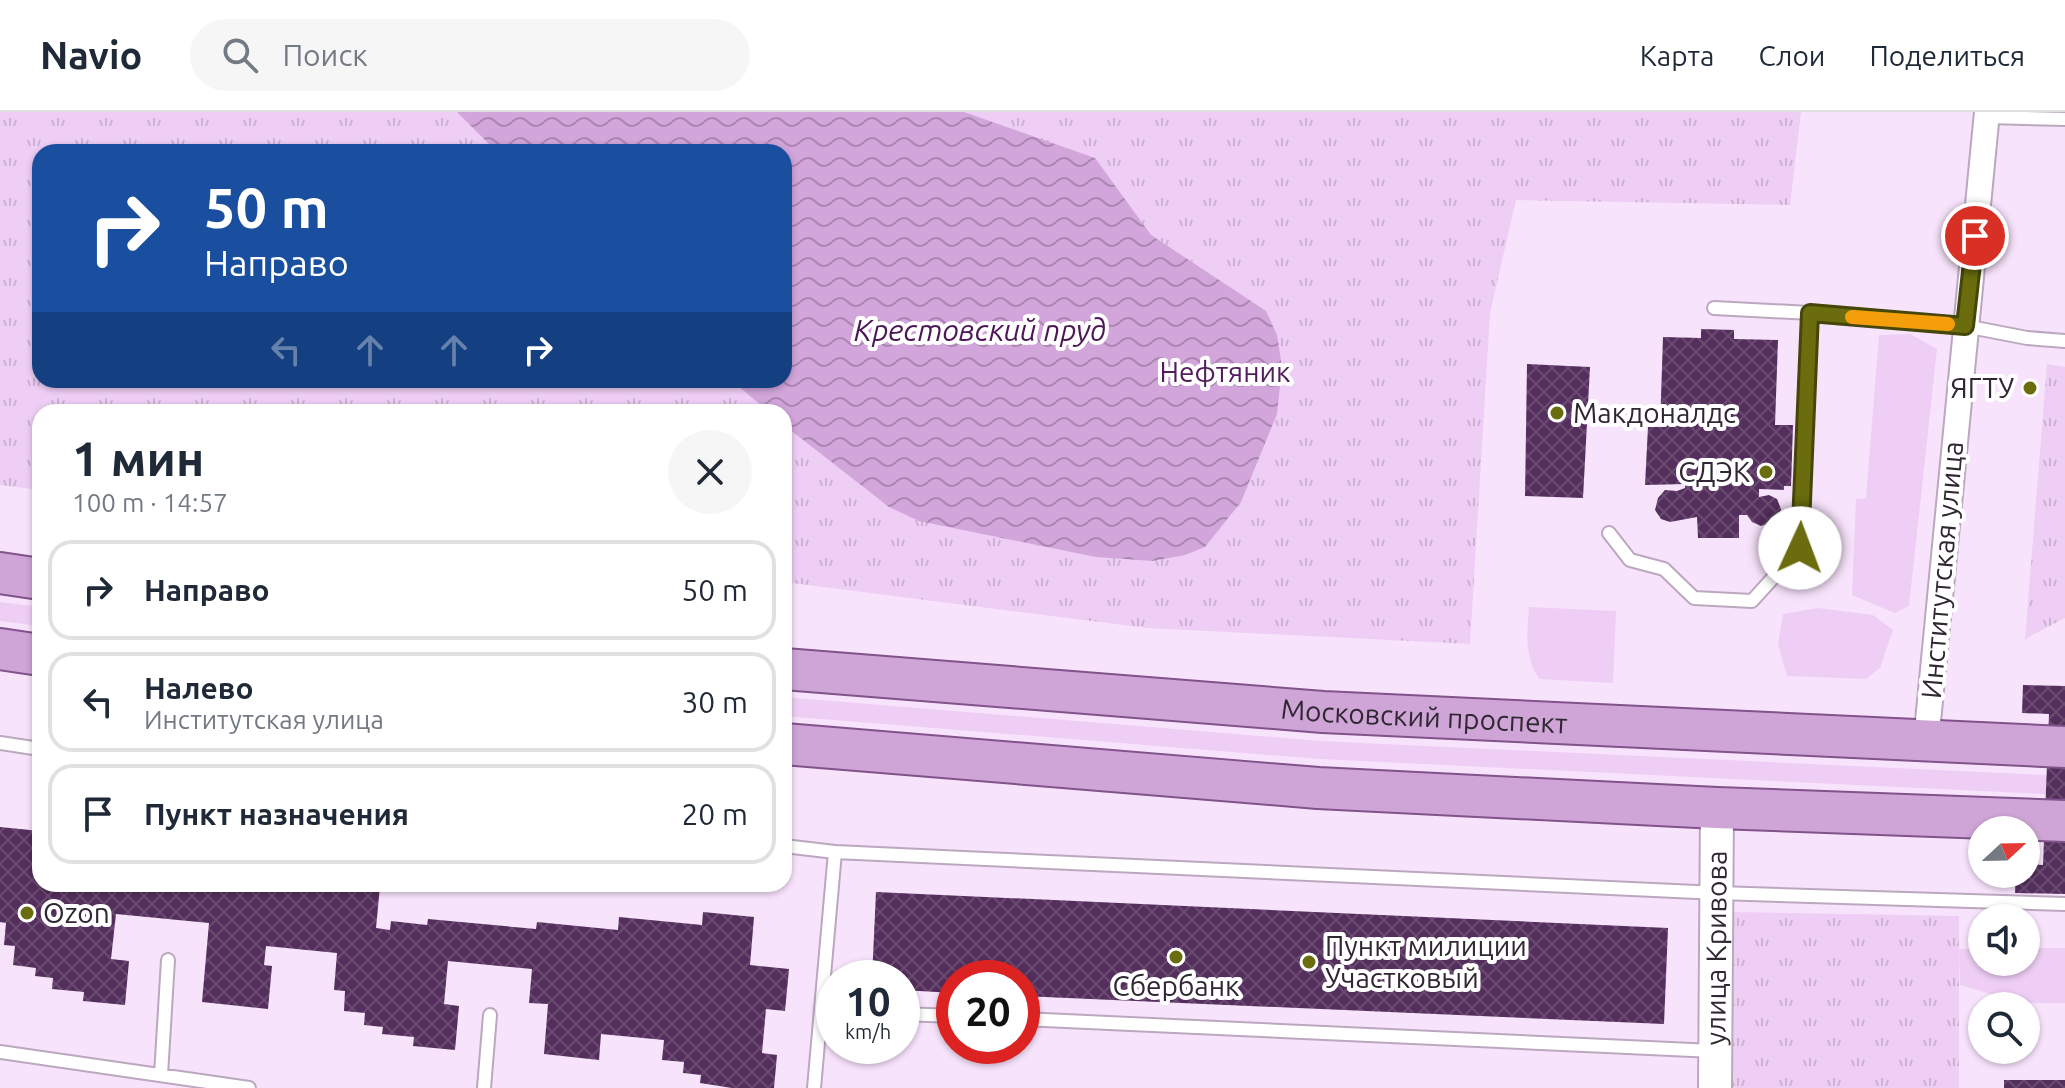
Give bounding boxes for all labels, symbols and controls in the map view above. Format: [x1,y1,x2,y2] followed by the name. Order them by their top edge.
[190,19,750,91] search box
[218,33,262,77] icon: search
[40,34,142,76] text: Navio
[282,38,368,72] text: Поиск
[1640,40,1714,71] text: Карта
[1758,40,1825,71] text: Слои
[1869,40,2025,71] text: Поделиться
[72,176,176,280] icon: right
[204,176,329,239] text: 50 m
[1941,202,2009,270] pin
[1953,214,1997,258] icon: arrive
[204,242,349,283] text: Направо
[854,313,1106,347] water label: Крестовский пруд
[264,328,308,372] icon: left
[348,328,392,372] icon: ahead
[432,328,476,372] icon: ahead
[516,328,560,372] icon: right
[1159,356,1291,387] park label: Нефтяник
[1950,372,2014,403] place label: ЯГТУ
[2021,379,2039,397] marker: ЯГТУ
[1573,397,1736,428] place label: Макдоналдс
[1548,404,1566,422] marker: Макдоналдс
[668,430,752,514] button: close
[72,431,204,485] text: 1 мин
[1915,440,1968,700] street label: Институтская улица
[1678,456,1750,487] place label: СДЭК
[1757,463,1775,481] marker: СДЭК
[72,488,228,517] text: 100 m · 14:57
[1758,506,1842,590] position arrow
[76,568,120,612] icon: right
[144,573,270,607] text: Направо
[681,573,748,607] text: 50 m
[144,671,254,705] text: Налево
[76,680,120,724] icon: left
[681,685,748,719] text: 30 m
[1280,693,1569,739] street label: Московский проспект
[144,705,384,734] text: Институтская улица
[76,792,120,836] icon: arrive
[144,797,409,831] text: Пункт назначения
[681,797,748,831] text: 20 m
[1968,816,2040,888] north arrow
[1968,816,2040,1064] map controls
[1699,850,1732,1046] street label: улица Кривова
[43,897,110,928] place label: Ozon
[18,904,36,922] marker: Ozon
[1968,904,2040,976] button: sound
[1325,930,1527,993] place label: Пункт милиции Участковый
[1167,948,1185,966] marker: Сбербанк
[1300,953,1318,971] marker: Пункт милиции Участковый
[936,960,1040,1064] speed limit sign: 20
[1113,970,1239,1001] place label: Сбербанк
[845,979,891,1024] text: 10
[1968,992,2040,1064] button: search
[845,1020,891,1043] text: km/h

